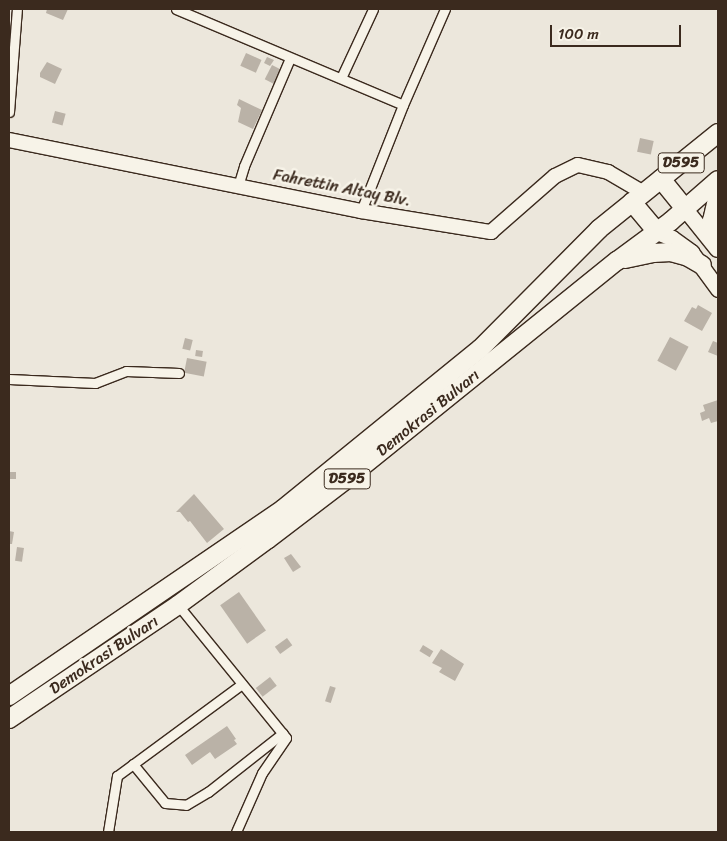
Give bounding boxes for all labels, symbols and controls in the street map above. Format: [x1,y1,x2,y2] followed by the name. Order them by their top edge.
[552,15,683,47] scale bar
[558,21,599,47] text: 100 m
[657,150,705,176] road number: D595
[272,165,412,211] street label: Fahrettin Altay Blv.
[373,366,483,460] street label: Demokrasi Bulvarı
[323,466,371,492] road number: D595
[46,612,162,698] street label: Demokrasi Bulvarı

